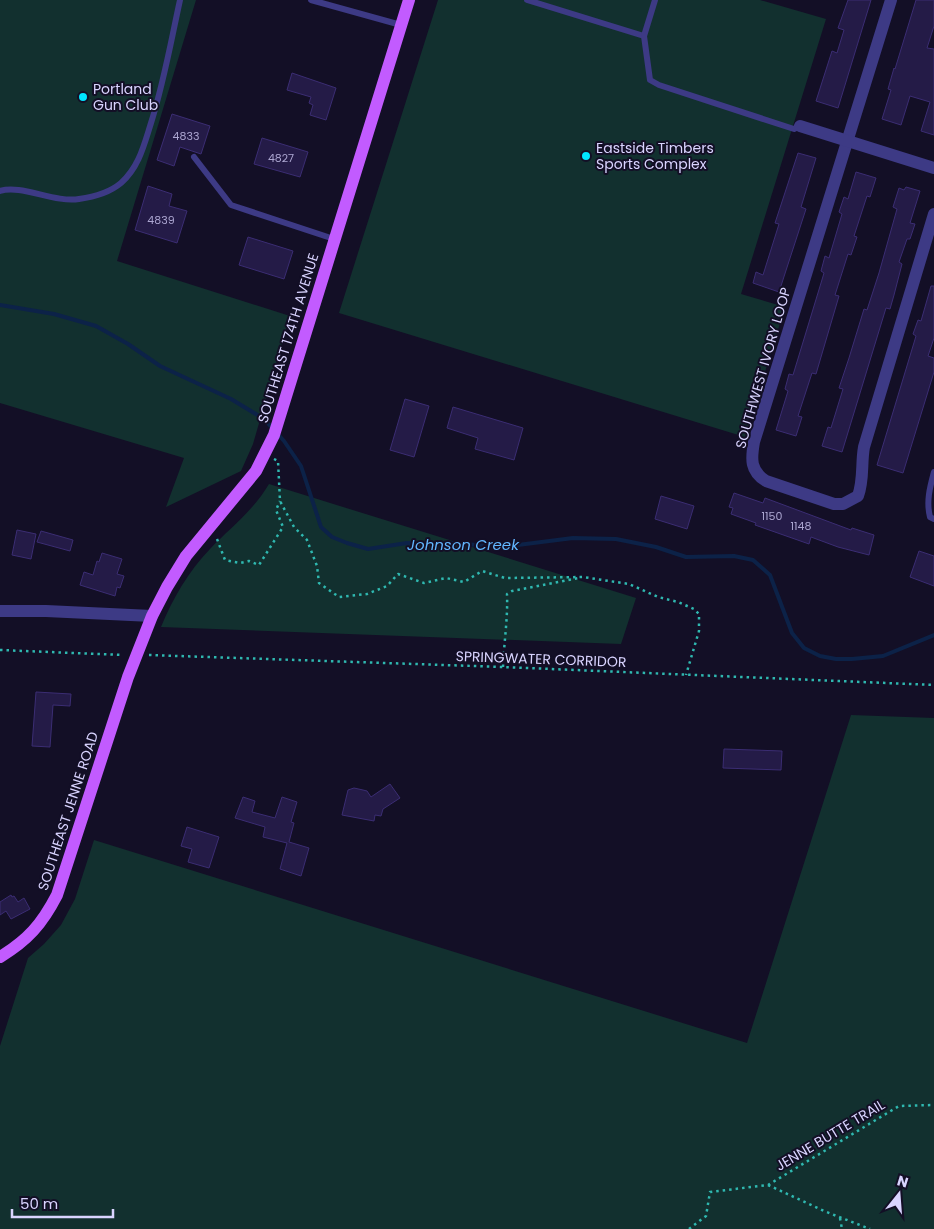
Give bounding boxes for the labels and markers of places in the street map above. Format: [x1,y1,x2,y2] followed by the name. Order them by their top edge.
[93,79,158,115] place label: Portland Gun Club
[77,91,89,103] marker: Portland Gun Club
[596,138,714,174] place label: Eastside Timbers Sports Complex
[580,150,592,162] marker: Eastside Timbers Sports Complex

